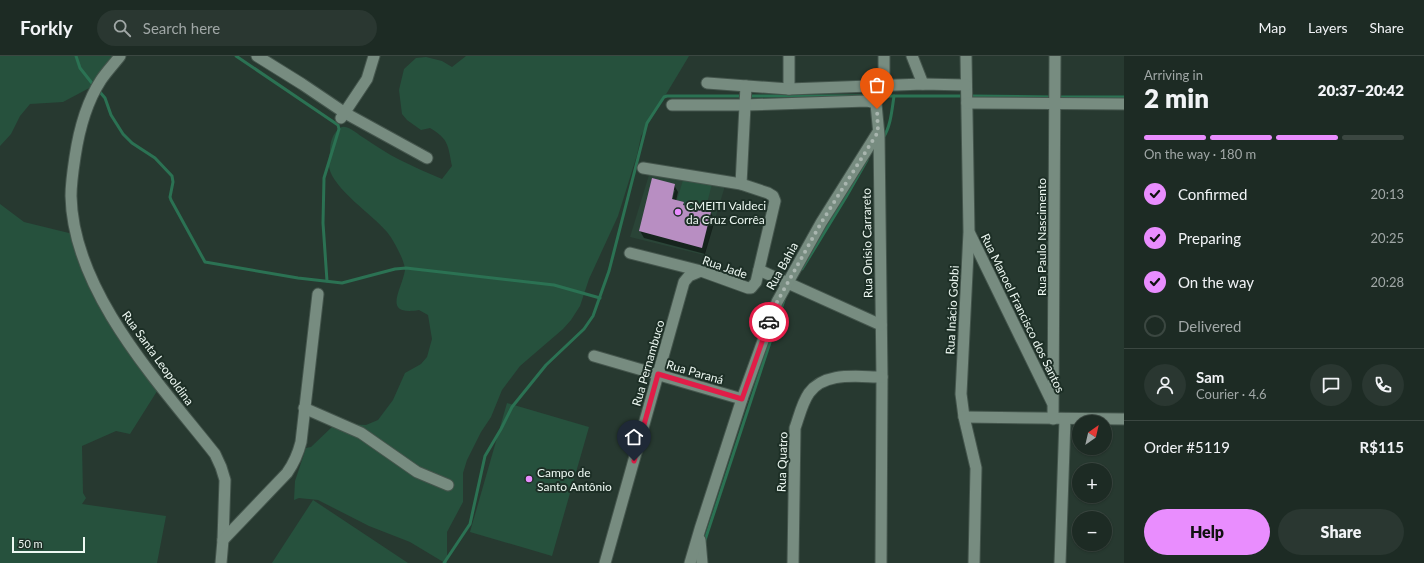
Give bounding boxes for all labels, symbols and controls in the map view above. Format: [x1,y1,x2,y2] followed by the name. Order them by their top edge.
[97,10,377,46] search box
[20,16,73,39] text: Forkly
[111,17,133,39] icon: search
[143,19,220,37] text: Search here
[1258,19,1286,36] text: Map
[1308,19,1348,36] text: Layers
[1370,19,1404,36] text: Share
[1144,67,1203,83] text: Arriving in
[860,68,894,109] pin
[866,74,888,96] icon: bag
[1318,81,1404,99] text: 20:37–20:42
[1144,82,1209,114] text: 2 min
[1144,146,1256,162] text: On the way · 180 m
[1034,178,1049,296] street label: Rua Paulo Nascimento
[1144,183,1166,205] icon: check
[1178,185,1247,203] text: Confirmed
[1371,186,1404,202] text: 20:13
[859,188,875,298] street label: Rua Onísio Carrareto
[686,198,766,227] place label: CMEITI Valdeci da Cruz Corrêa
[673,207,683,217] marker: CMEITI Valdeci da Cruz Corrêa
[1144,227,1166,249] icon: check
[1178,229,1241,247] text: Preparing
[1371,230,1404,246] text: 20:25
[978,231,1068,395] street label: Rua Manoel Francisco dos Santos
[763,240,801,292] street label: Rua Bahia
[701,252,749,282] street label: Rua Jade
[942,265,962,355] street label: Rua Inácio Gobbi
[1144,271,1166,293] icon: check
[1178,273,1254,291] text: On the way
[1371,274,1404,290] text: 20:28
[749,302,789,342] courier
[119,308,197,408] street label: Rua Santa Leopoldina
[758,311,780,333] icon: car
[1178,317,1241,335] text: Delivered
[629,318,668,408] street label: Rua Pernambuco
[665,357,725,387] street label: Rua Paraná
[1144,364,1186,406] button: person
[1310,364,1352,406] button: chat
[1362,364,1404,406] button: phone
[1196,368,1224,386] text: Sam
[1196,386,1267,402] text: Courier · 4.6
[1072,415,1112,455] north arrow
[1072,415,1112,551] map controls
[617,420,651,461] pin
[623,426,645,448] icon: home
[773,431,791,492] street label: Rua Quatro
[1144,438,1230,456] text: Order #5119
[1360,438,1404,456] text: R$115
[1072,463,1112,503] button: +
[537,465,612,494] place label: Campo de Santo Antônio
[524,474,534,484] marker: Campo de Santo Antônio
[1144,509,1270,555] button: Help
[1278,509,1404,555] button: Share
[1072,511,1112,551] button: −
[12,535,85,554] scale bar
[18,537,43,550] text: 50 m

